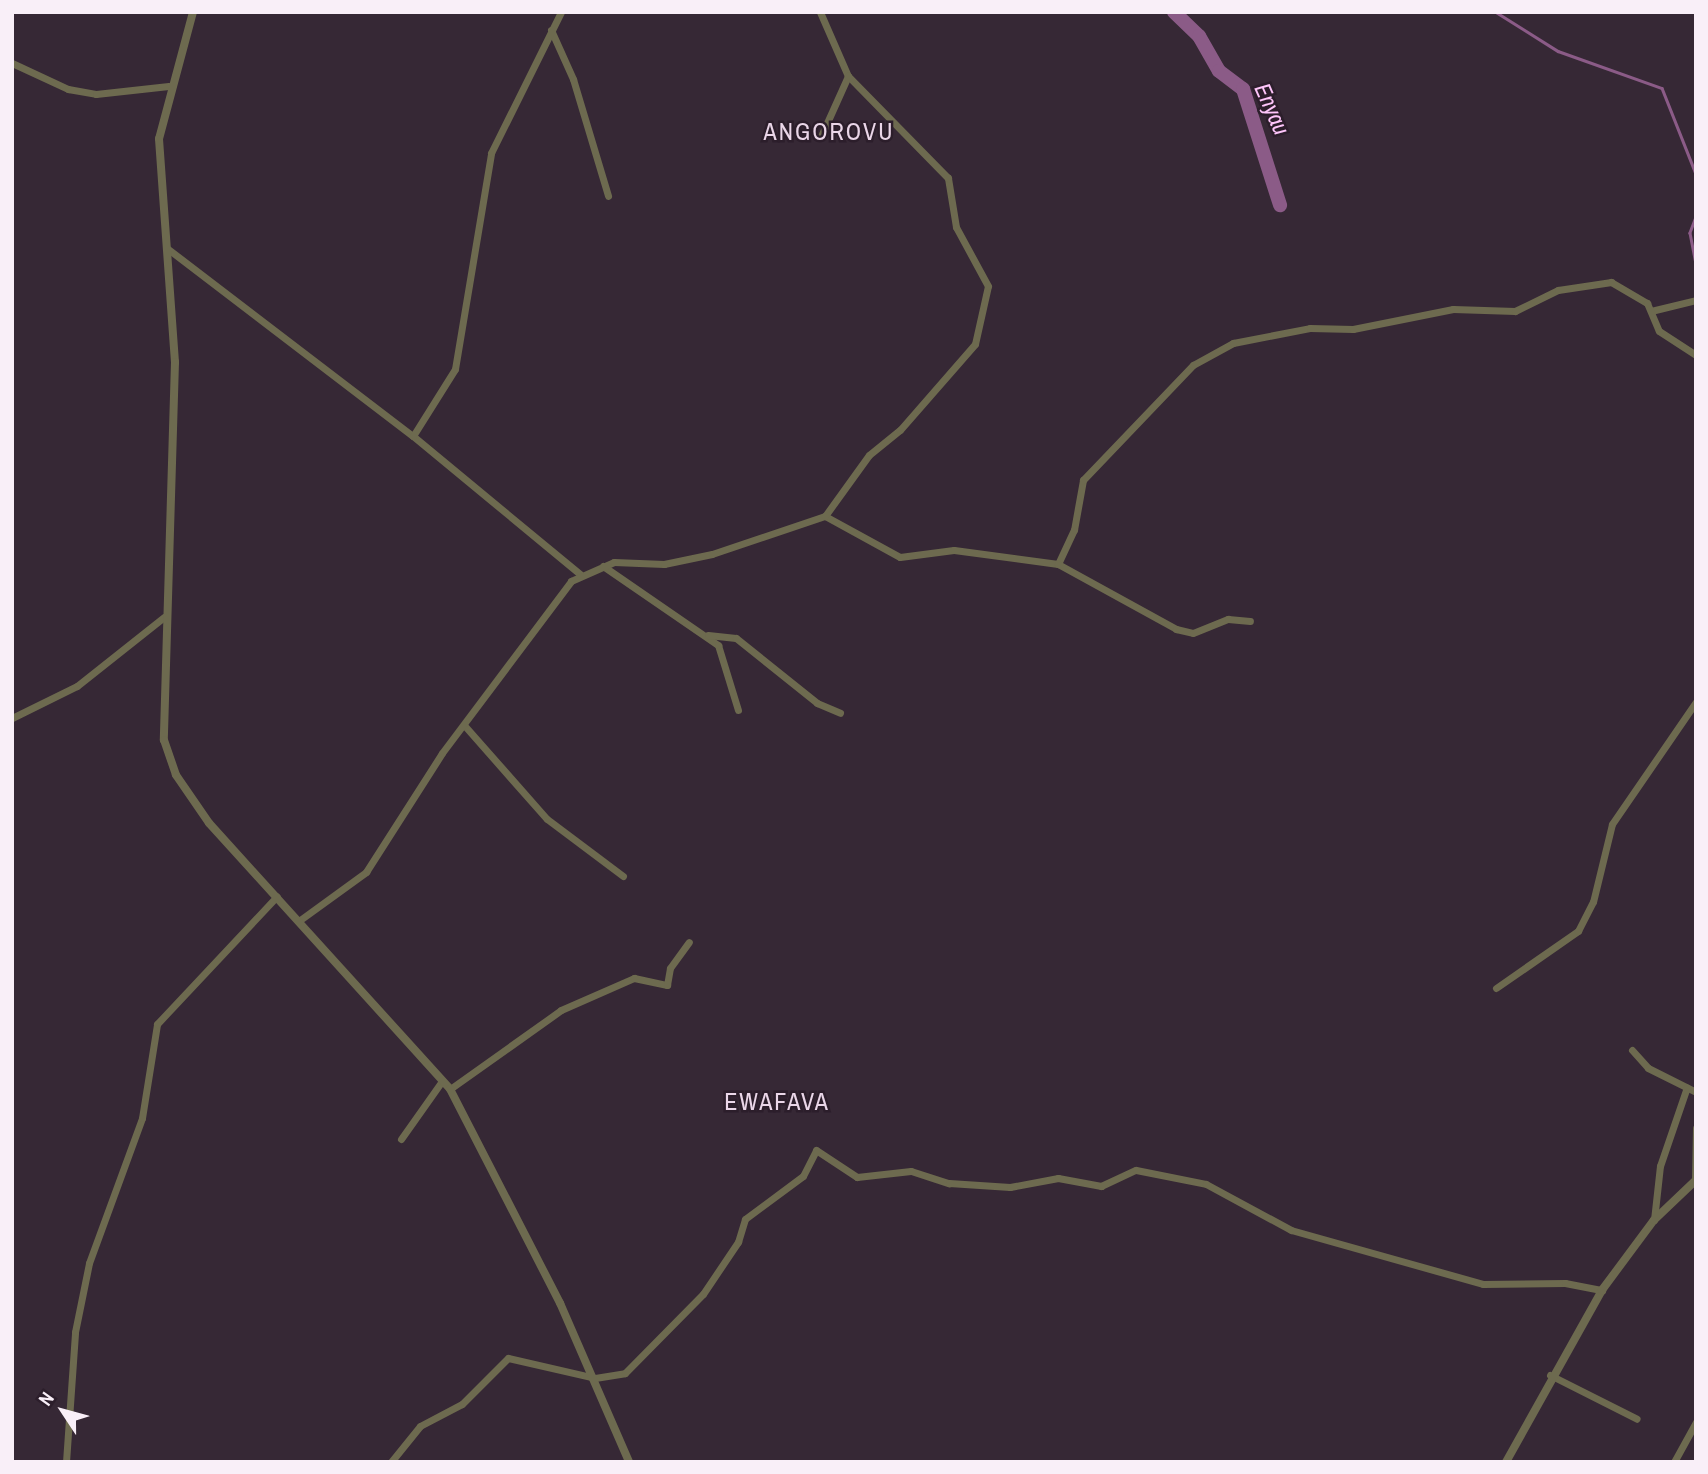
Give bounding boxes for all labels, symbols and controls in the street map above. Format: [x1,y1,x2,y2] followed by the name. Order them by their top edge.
[1249,79,1295,139] water label: Enyau
[765,118,893,146] district label: ANGOROVU
[725,1088,829,1116] district label: EWAFAVA
[28,1376,98,1446] north arrow
[32,1386,60,1411] text: N

